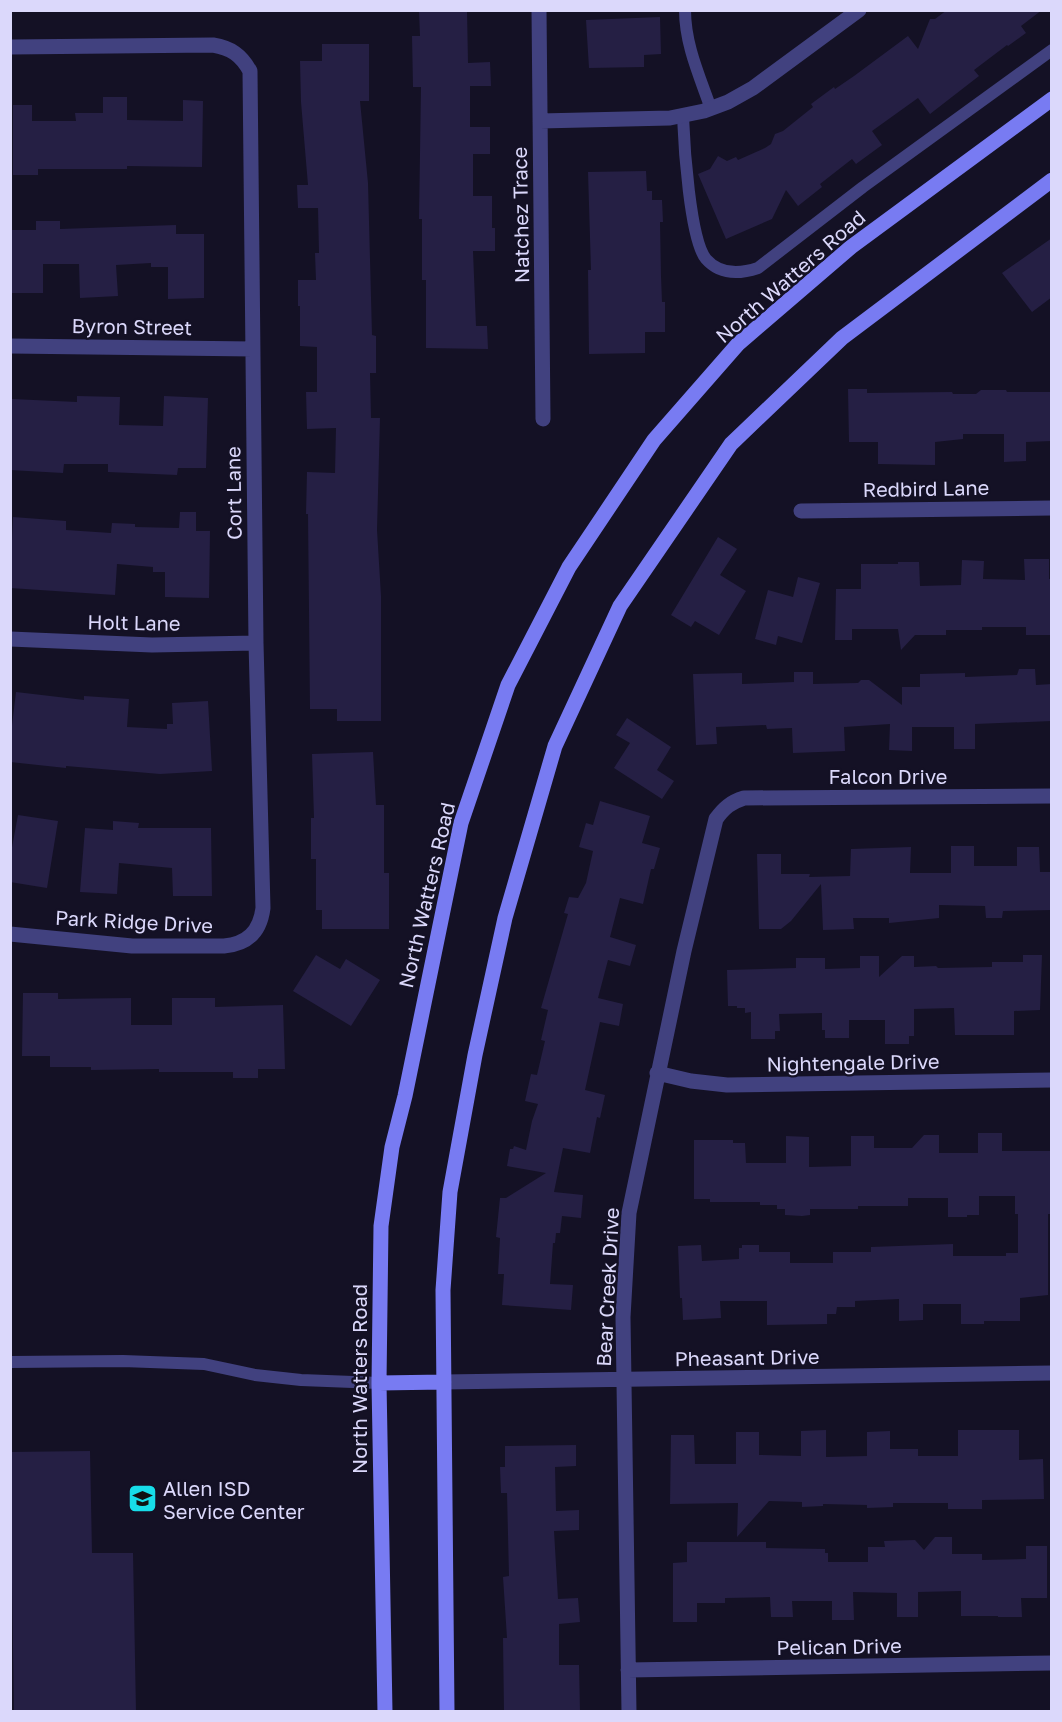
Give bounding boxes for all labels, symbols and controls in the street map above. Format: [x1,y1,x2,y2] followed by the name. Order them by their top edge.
[507,147,533,283] street label: Natchez Trace
[710,205,870,347] street label: North Watters Road
[72,313,192,339] street label: Byron Street
[220,446,246,540] street label: Cort Lane
[862,475,990,501] street label: Redbird Lane
[87,609,181,635] street label: Holt Lane
[829,764,947,788] street label: Falcon Drive
[393,800,459,990] street label: North Watters Road
[54,905,214,937] street label: Park Ridge Drive
[766,1048,940,1076] street label: Nightengale Drive
[591,1207,623,1367] street label: Bear Creek Drive
[347,1284,371,1474] street label: North Watters Road
[674,1344,820,1370] street label: Pheasant Drive
[163,1476,305,1523] place label: Allen ISD Service Center
[126,1483,158,1515] school or university icon: Allen ISD Service Center
[776,1633,902,1659] street label: Pelican Drive

